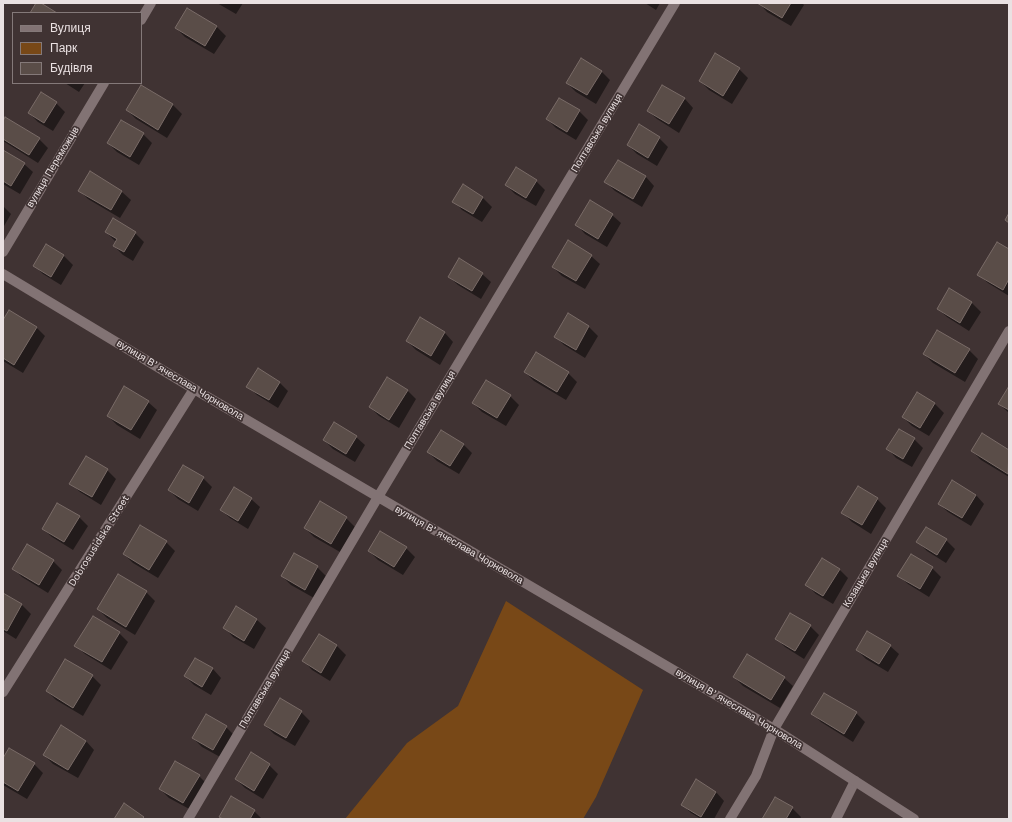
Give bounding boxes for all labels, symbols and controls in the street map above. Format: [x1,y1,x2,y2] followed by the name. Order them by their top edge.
[12,12,142,84] legend
[50,21,91,35] text: Вулиця
[50,41,77,55] text: Парк
[50,61,92,75] text: Будівля
[569,91,625,175] street label: Полтавська вулиця
[24,124,82,210] street label: вулиця Переможців
[114,337,246,423] street label: вулиця Вʼячеслава Чорновола
[402,368,458,452] street label: Полтавська вулиця
[66,493,132,589] street label: Dobrosusidska Street
[393,503,525,587] street label: вулиця Вʼячеслава Чорновола
[841,536,891,610] street label: Козацька вулиця
[237,647,293,731] street label: Полтавська вулиця
[673,666,805,752] street label: вулиця Вʼячеслава Чорновола

